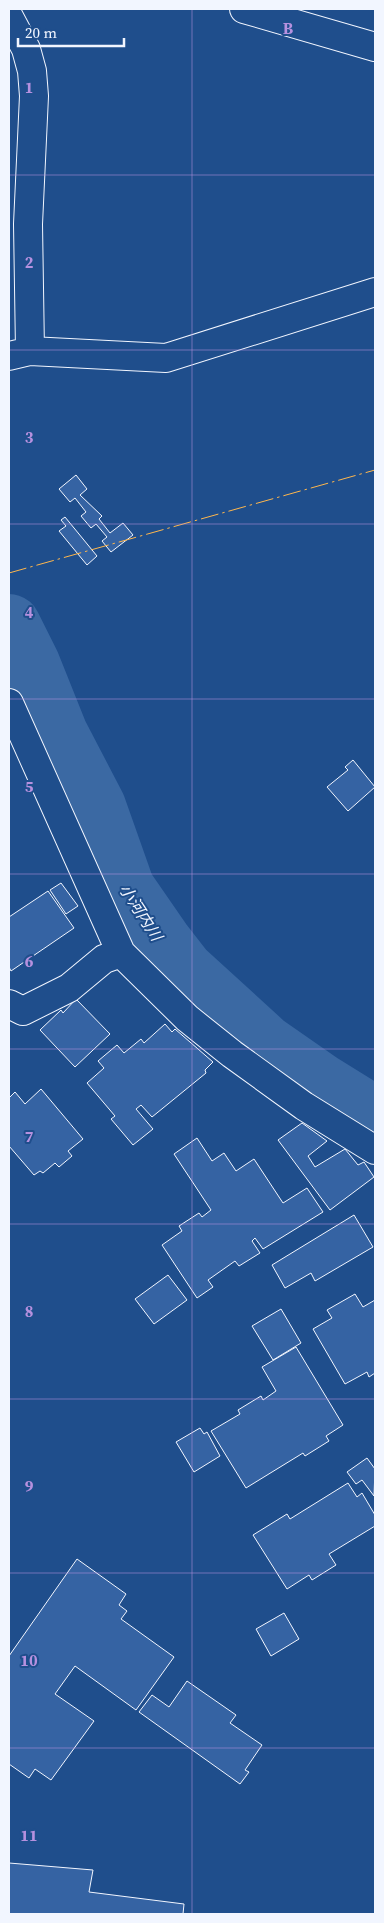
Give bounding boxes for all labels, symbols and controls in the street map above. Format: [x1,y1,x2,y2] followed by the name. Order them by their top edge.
[18,15,124,47] scale bar
[283,17,294,39] text: B
[25,22,57,43] text: 20 m
[25,76,33,98] text: 1
[25,251,34,273] text: 2
[25,426,34,448] text: 3
[25,601,34,623] text: 4
[25,775,34,797] text: 5
[114,879,169,946] water label: 小河内川
[25,950,34,972] text: 6
[25,1125,34,1147] text: 7
[25,1300,33,1322] text: 8
[25,1475,34,1497] text: 9
[20,1649,38,1671] text: 10
[20,1824,38,1846] text: 11

